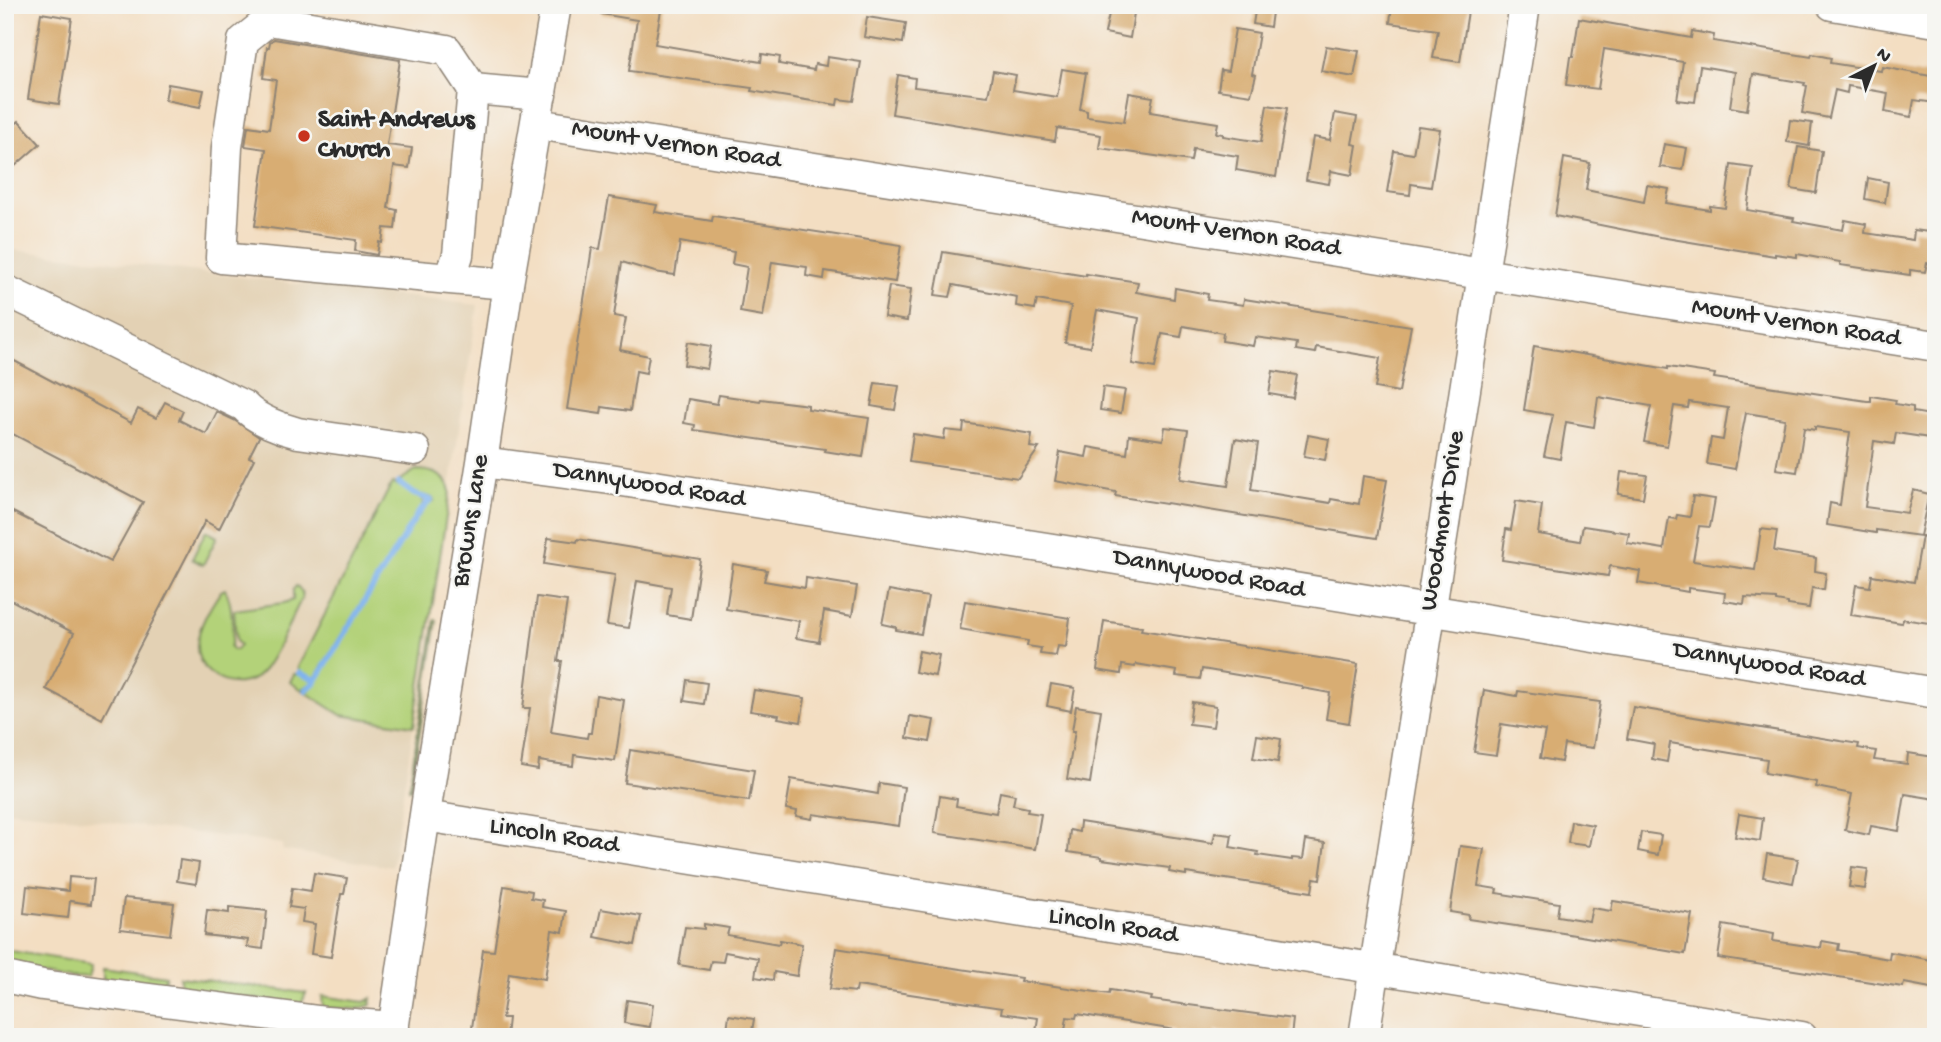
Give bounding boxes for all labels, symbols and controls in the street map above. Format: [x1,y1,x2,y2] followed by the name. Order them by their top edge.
[1840,32,1910,102] north arrow
[1871,43,1895,69] text: N
[318,106,476,167] place label: Saint Andrews Church
[569,114,784,178] street label: Mount Vernon Road
[296,128,312,144] marker: Saint Andrews Church
[1129,202,1344,266] street label: Mount Vernon Road
[1689,292,1904,356] street label: Mount Vernon Road
[1414,428,1474,613] street label: Woodmont Drive
[446,452,498,591] street label: Browns Lane
[549,455,749,517] street label: Dannywood Road
[1109,543,1309,607] street label: Dannywood Road
[1669,635,1869,697] street label: Dannywood Road
[487,811,623,863] street label: Lincoln Road
[1046,901,1182,953] street label: Lincoln Road

